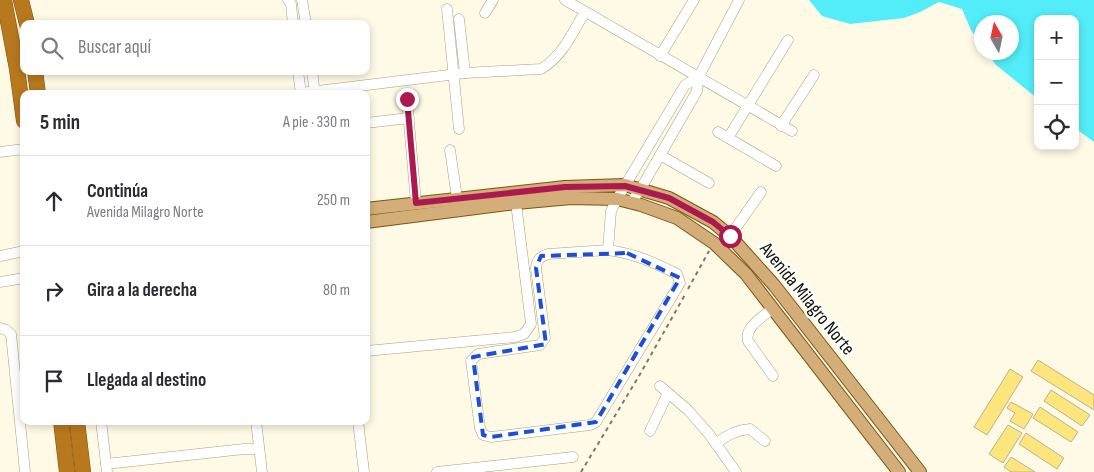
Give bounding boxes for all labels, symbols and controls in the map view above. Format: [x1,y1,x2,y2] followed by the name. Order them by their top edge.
[974,15,1019,60] north arrow
[1034,15,1079,150] map controls
[1034,15,1079,60] button: +
[20,20,370,75] search box
[38,34,66,62] icon: search
[78,36,151,59] text: Buscar aquí
[1034,60,1079,105] button: −
[396,88,419,111] route end
[1034,105,1079,150] button: locate
[40,110,80,135] text: 5 min
[283,113,350,132] text: A pie · 330 m
[87,180,148,203] text: Continúa
[40,187,68,215] icon: ahead
[317,191,350,210] text: 250 m
[87,203,204,222] text: Avenida Milagro Norte
[719,225,742,248] route start
[754,237,860,360] street label: Avenida Milagro Norte
[40,277,68,305] icon: right
[87,279,197,302] text: Gira a la derecha
[323,281,350,300] text: 80 m
[40,367,68,395] icon: arrive
[87,369,206,392] text: Llegada al destino

